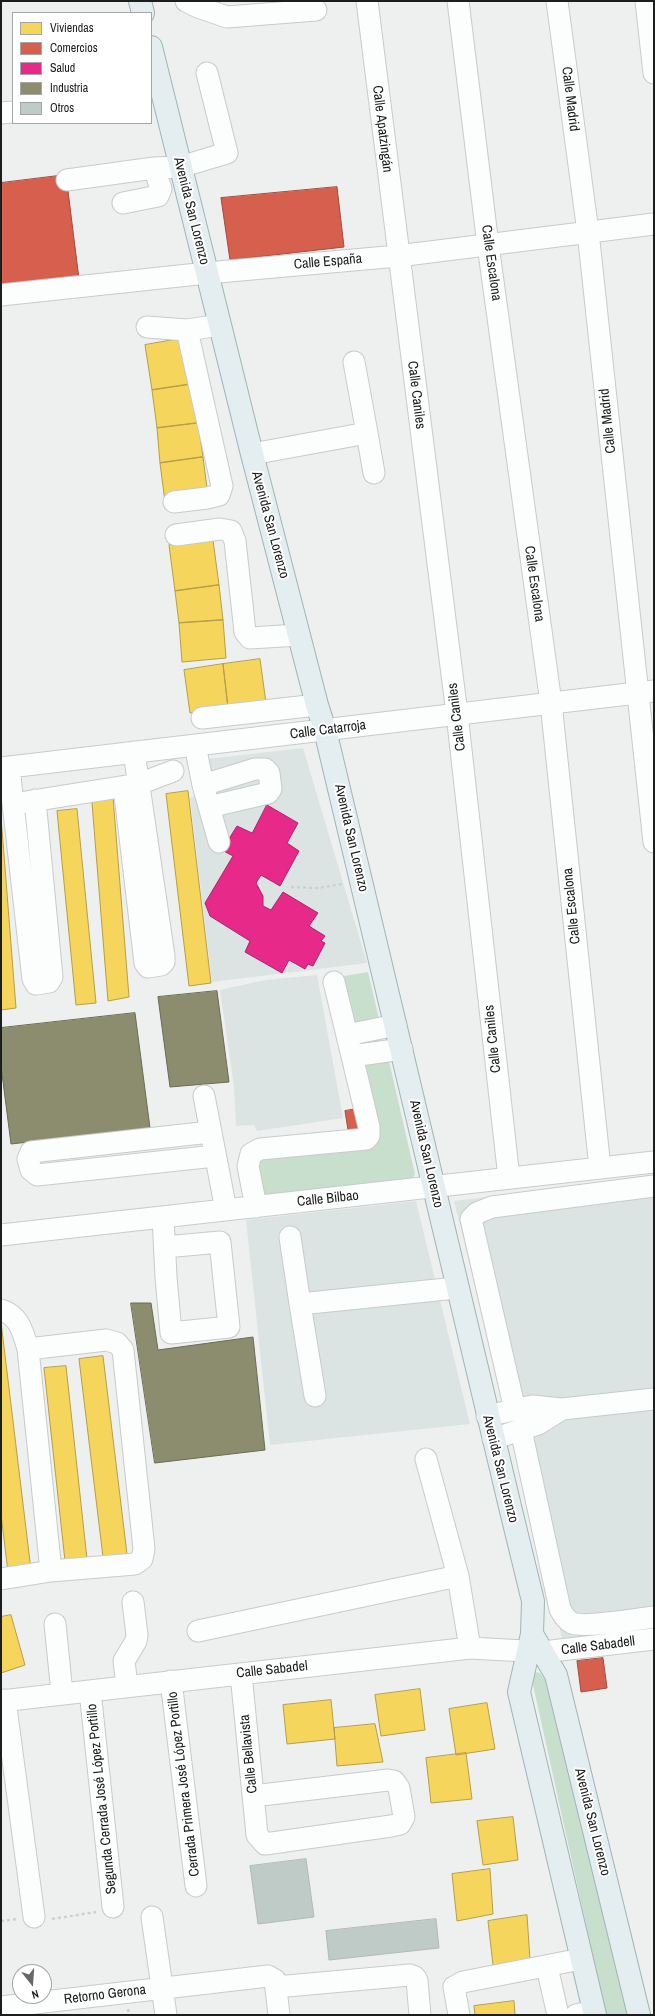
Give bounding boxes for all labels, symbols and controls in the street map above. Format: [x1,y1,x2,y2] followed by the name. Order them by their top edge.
[12,12,152,124] legend
[50,20,94,36] text: Viviendas
[50,40,98,56] text: Comercios
[50,60,75,76] text: Salud
[558,66,582,132] street label: Calle Madrid
[50,80,88,96] text: Industria
[368,85,396,173] street label: Calle Apatzingán
[50,100,74,116] text: Otros
[170,155,212,267] street label: Avenida San Lorenzo
[477,224,505,302] street label: Calle Escalona
[293,251,363,273] street label: Calle España
[404,360,428,430] street label: Calle Caniles
[596,388,620,454] street label: Calle Madrid
[248,470,292,580] street label: Avenida San Lorenzo
[520,545,548,623] street label: Calle Escalona
[445,682,469,752] street label: Calle Caniles
[289,717,367,743] street label: Calle Catarroja
[330,782,372,894] street label: Avenida San Lorenzo
[560,867,584,945] street label: Calle Escalona
[481,1004,505,1074] street label: Calle Caniles
[405,1098,447,1210] street label: Avenida San Lorenzo
[296,1187,360,1211] street label: Calle Bilbao
[479,1413,521,1525] street label: Avenida San Lorenzo
[560,1633,636,1659] street label: Calle Sabadell
[236,1658,308,1682] street label: Calle Sabadel
[164,1691,204,1877] street label: Cerrada Primera José López Portillo
[84,1703,120,1895] street label: Segunda Cerrada José López Portillo
[237,1714,261,1794] street label: Calle Bellavista
[571,1766,613,1878] street label: Avenida San Lorenzo
[12,1964,52,2004] north arrow
[63,1982,147,2008] street label: Retorno Gerona
[30,1987,40,2002] text: N

